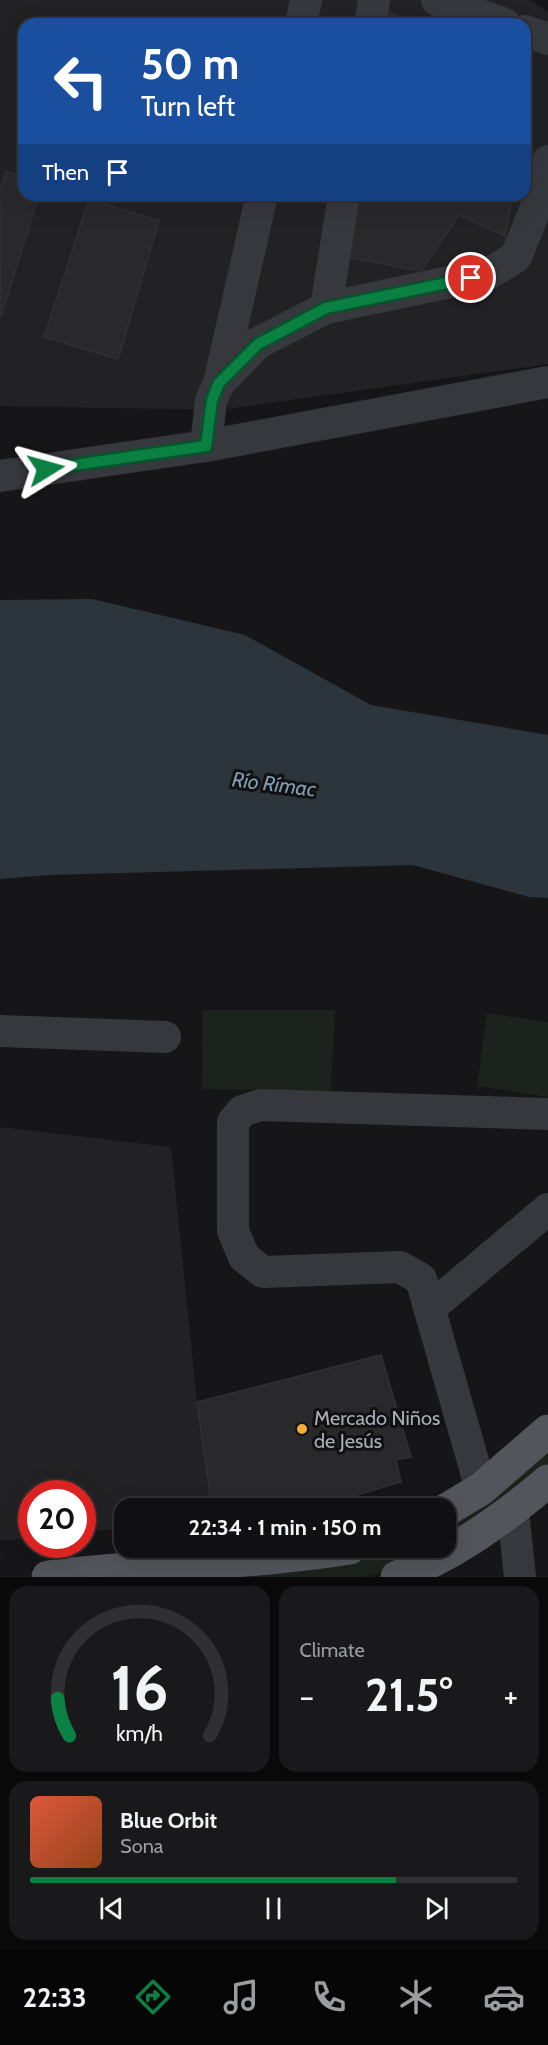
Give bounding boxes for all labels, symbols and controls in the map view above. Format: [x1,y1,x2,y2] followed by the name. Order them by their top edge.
[141,38,239,90] text: 50 m
[42,42,120,120] icon: left
[141,90,235,123] text: Turn left
[101,156,134,189] icon: arrive
[42,159,89,186] text: Then
[445,252,496,303] pin
[454,261,487,294] icon: arrive
[14,437,78,501] position arrow
[231,766,318,802] water label: Río Rímac
[314,1406,440,1453] place label: Mercado Niños de Jesús
[295,1422,309,1436] marker: Mercado Niños de Jesús
[18,1480,96,1558] speed limit sign: 20
[189,1514,381,1541] text: 22:34 · 1 min · 150 m
[300,1638,365,1662] text: Climate
[110,1650,168,1726] text: 16
[365,1668,453,1722] text: 21.5°
[300,1676,314,1716] text: −
[503,1676,518,1716] text: +
[116,1720,163,1746] text: km/h
[120,1807,217,1834] text: Blue Orbit
[120,1834,163,1858] text: Sona
[95,1892,128,1925] icon: previous
[257,1892,290,1925] icon: pause
[420,1892,453,1925] icon: next
[132,1976,174,2018] icon: directions
[220,1976,262,2018] icon: music
[308,1976,350,2018] icon: phone
[395,1976,437,2018] icon: climate
[483,1976,525,2018] icon: car
[23,1981,87,2014] text: 22:33

